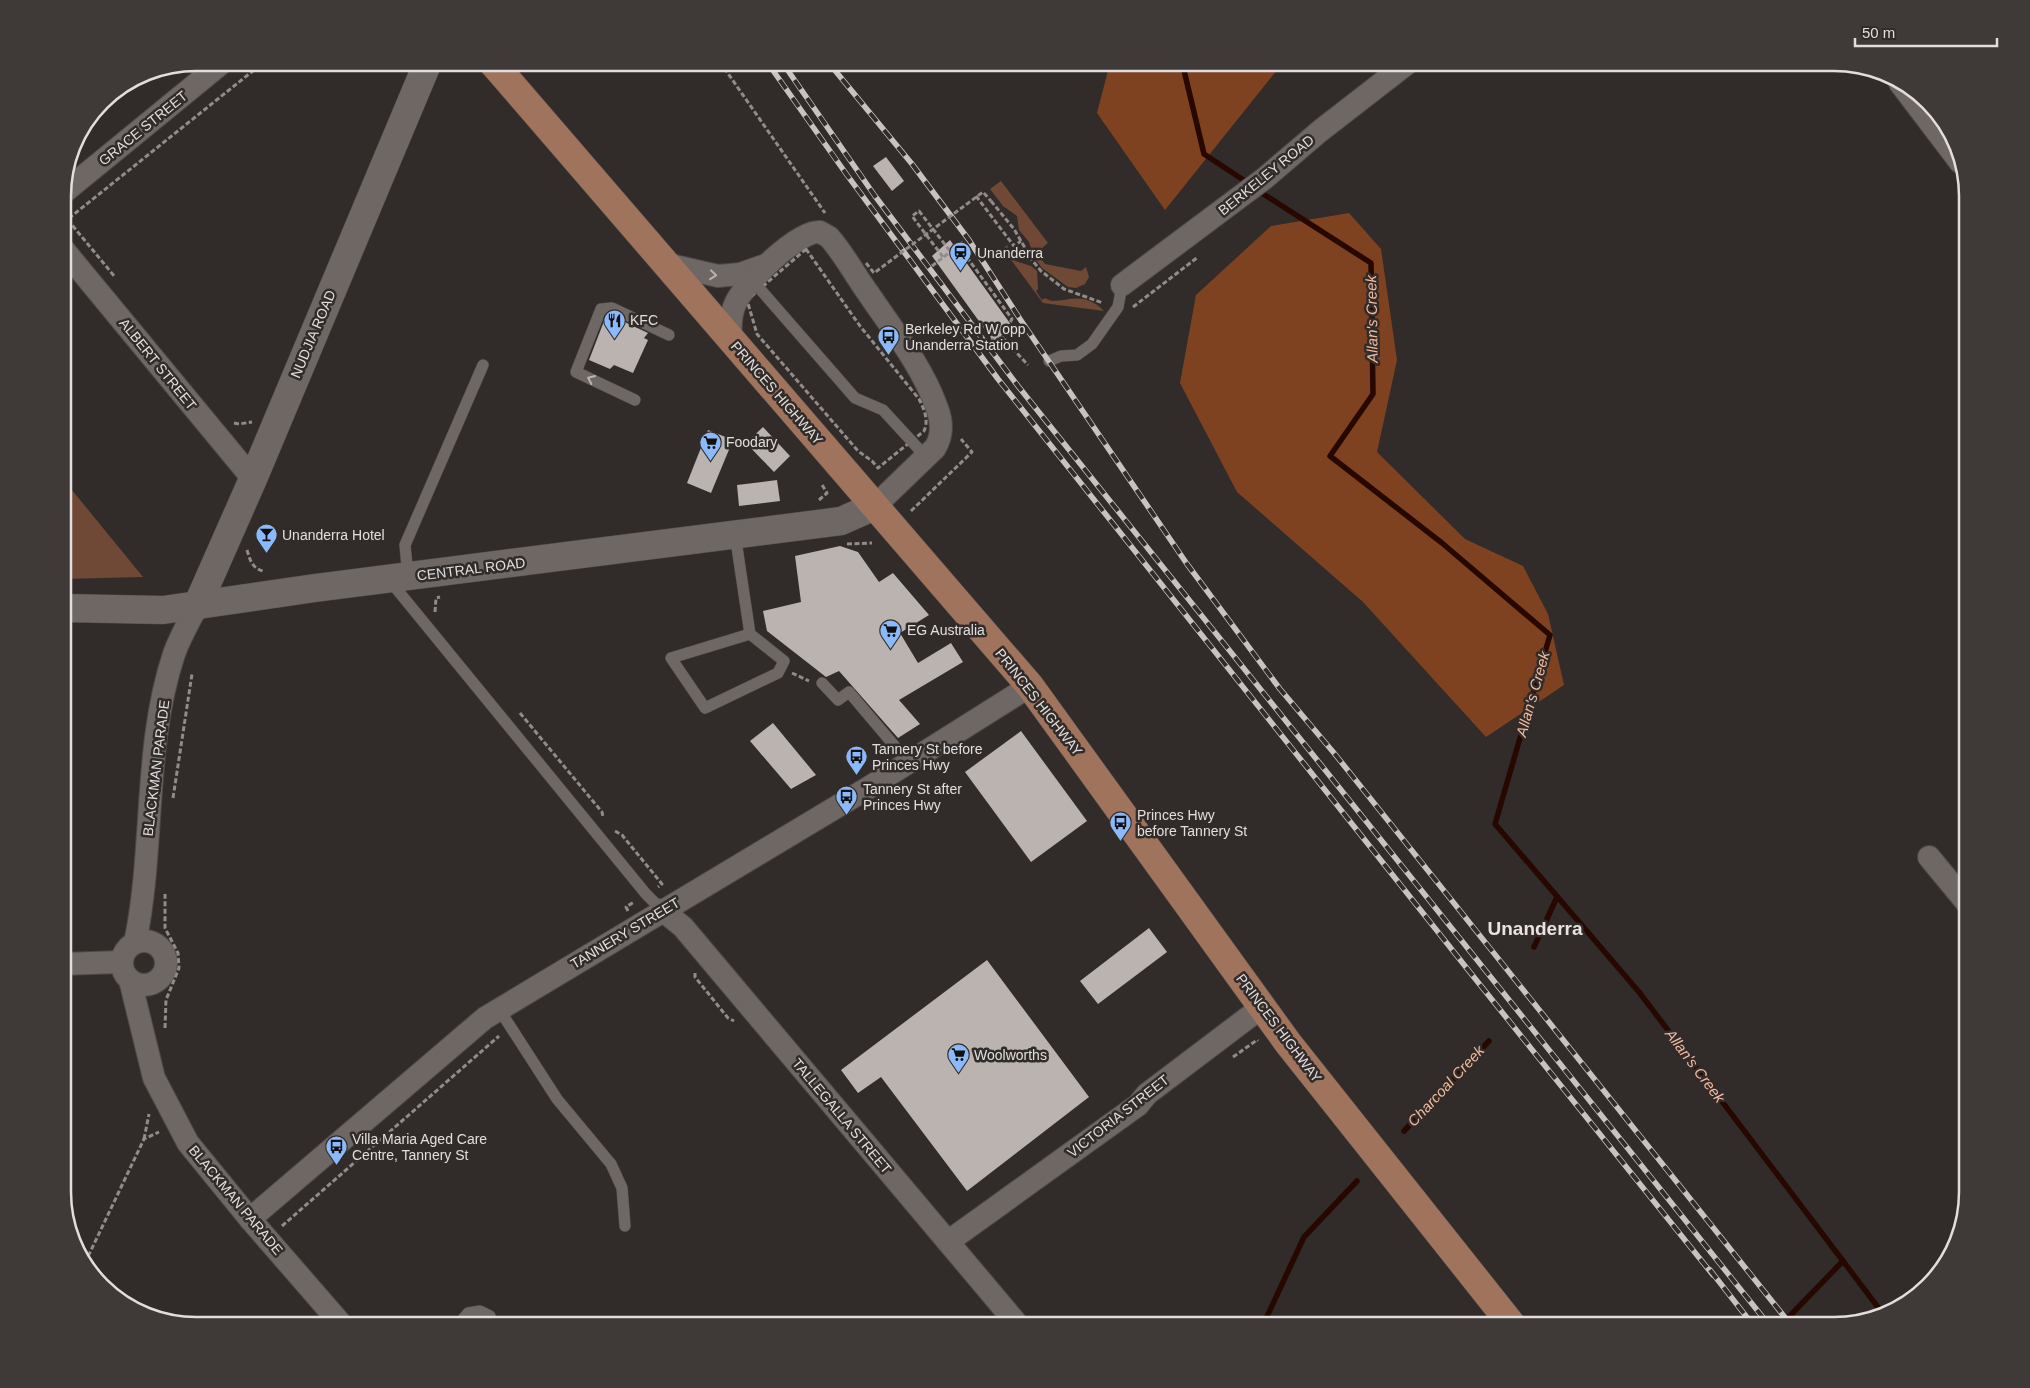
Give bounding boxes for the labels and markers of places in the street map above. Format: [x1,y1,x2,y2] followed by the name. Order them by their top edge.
[949,241,973,272] station icon: Unanderra
[977,245,1043,261] place label: Unanderra
[602,308,626,339] restaurant icon: KFC
[630,312,658,328] place label: KFC
[905,321,1026,353] place label: Berkeley Rd W opp Unanderra Station
[877,325,901,356] bus stop icon: Berkeley Rd W opp Unanderra Station
[698,430,722,461] supermarket icon: Foodary
[726,434,777,450] place label: Foodary
[254,523,278,554] bar icon: Unanderra Hotel
[282,527,385,543] place label: Unanderra Hotel
[879,618,903,649] supermarket icon: EG Australia
[907,622,985,638] place label: EG Australia
[872,741,983,773] place label: Tannery St before Princes Hwy
[844,745,868,776] bus stop icon: Tannery St before Princes Hwy
[863,781,962,813] place label: Tannery St after Princes Hwy
[835,785,859,816] bus stop icon: Tannery St after Princes Hwy
[1137,807,1247,839] place label: Princes Hwy before Tannery St
[1109,811,1133,842] bus stop icon: Princes Hwy before Tannery St
[946,1043,970,1074] supermarket icon: Woolworths
[974,1047,1047,1063] place label: Woolworths
[352,1131,487,1163] place label: Villa Maria Aged Care Centre, Tannery St
[324,1135,348,1166] bus stop icon: Villa Maria Aged Care Centre, Tannery St

